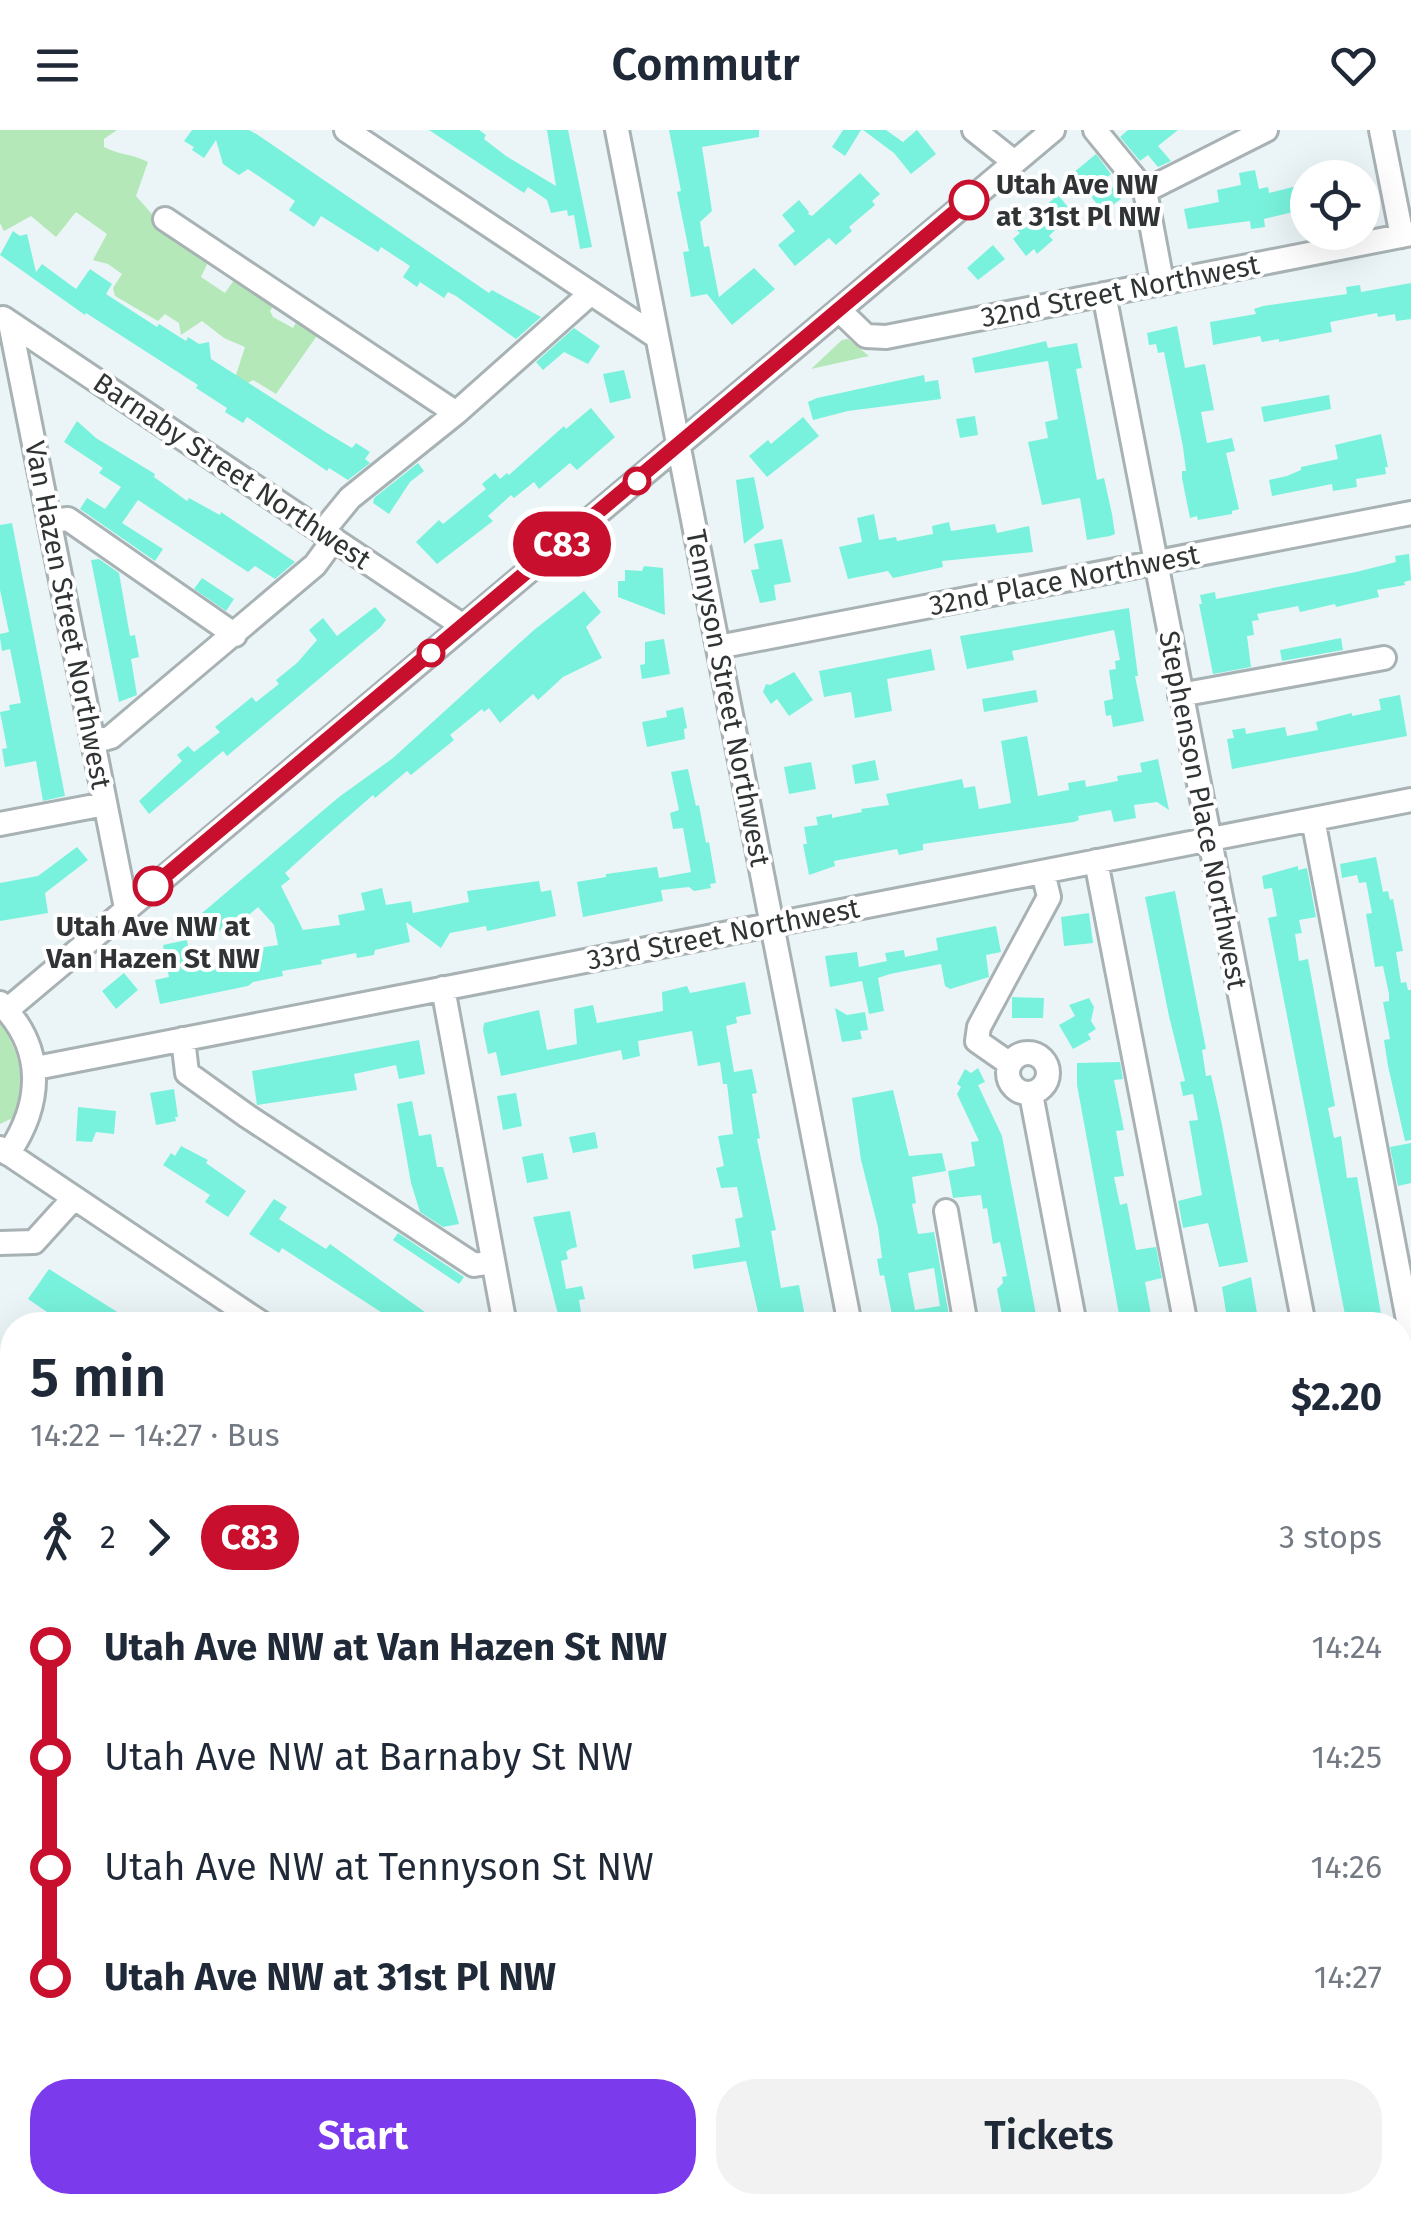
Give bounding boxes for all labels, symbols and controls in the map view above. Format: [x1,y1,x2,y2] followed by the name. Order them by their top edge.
[30,38,85,93] icon: menu
[611,38,800,92] text: Commutr
[1326,38,1381,93] icon: heart
[1290,160,1380,250] map controls
[1290,160,1380,250] button: locate
[996,168,1161,233] place label: Utah Ave NW at 31st Pl NW
[950,181,988,219] marker: Utah Ave NW at 31st Pl NW
[978,248,1263,334] street label: 32nd Street Northwest
[87,366,378,577] street label: Barnaby Street Northwest
[18,438,118,793] street label: Van Hazen Street Northwest
[624,468,650,494] unlabelled marker
[504,512,620,576] line badge: C83
[533,523,591,565] text: C83
[679,527,777,870] street label: Tennyson Street Northwest
[926,537,1203,622] street label: 32nd Place Northwest
[1152,628,1254,993] street label: Stephenson Place Northwest
[418,640,444,666] unlabelled marker
[134,867,172,905] marker: Utah Ave NW at Van Hazen St NW
[584,891,863,977] street label: 33rd Street Northwest
[45,910,260,975] place label: Utah Ave NW at Van Hazen St NW
[30,1345,166,1411] text: 5 min
[1291,1374,1382,1420] text: $2.20
[30,1416,280,1454] text: 14:22 – 14:27 · Bus
[30,1510,85,1565] icon: walk
[131,1510,186,1565] icon: forward
[221,1516,279,1558] text: C83
[100,1518,116,1556] text: 2
[1279,1518,1382,1556] text: 3 stops
[104,1624,667,1670] text: Utah Ave NW at Van Hazen St NW
[1311,1628,1382,1666] text: 14:24
[104,1734,633,1780] text: Utah Ave NW at Barnaby St NW
[1312,1738,1382,1776] text: 14:25
[104,1844,654,1890] text: Utah Ave NW at Tennyson St NW
[1311,1848,1382,1886] text: 14:26
[104,1954,556,2000] text: Utah Ave NW at 31st Pl NW
[1314,1958,1382,1996] text: 14:27
[30,2079,696,2194] button: Start
[716,2079,1382,2194] button: Tickets

